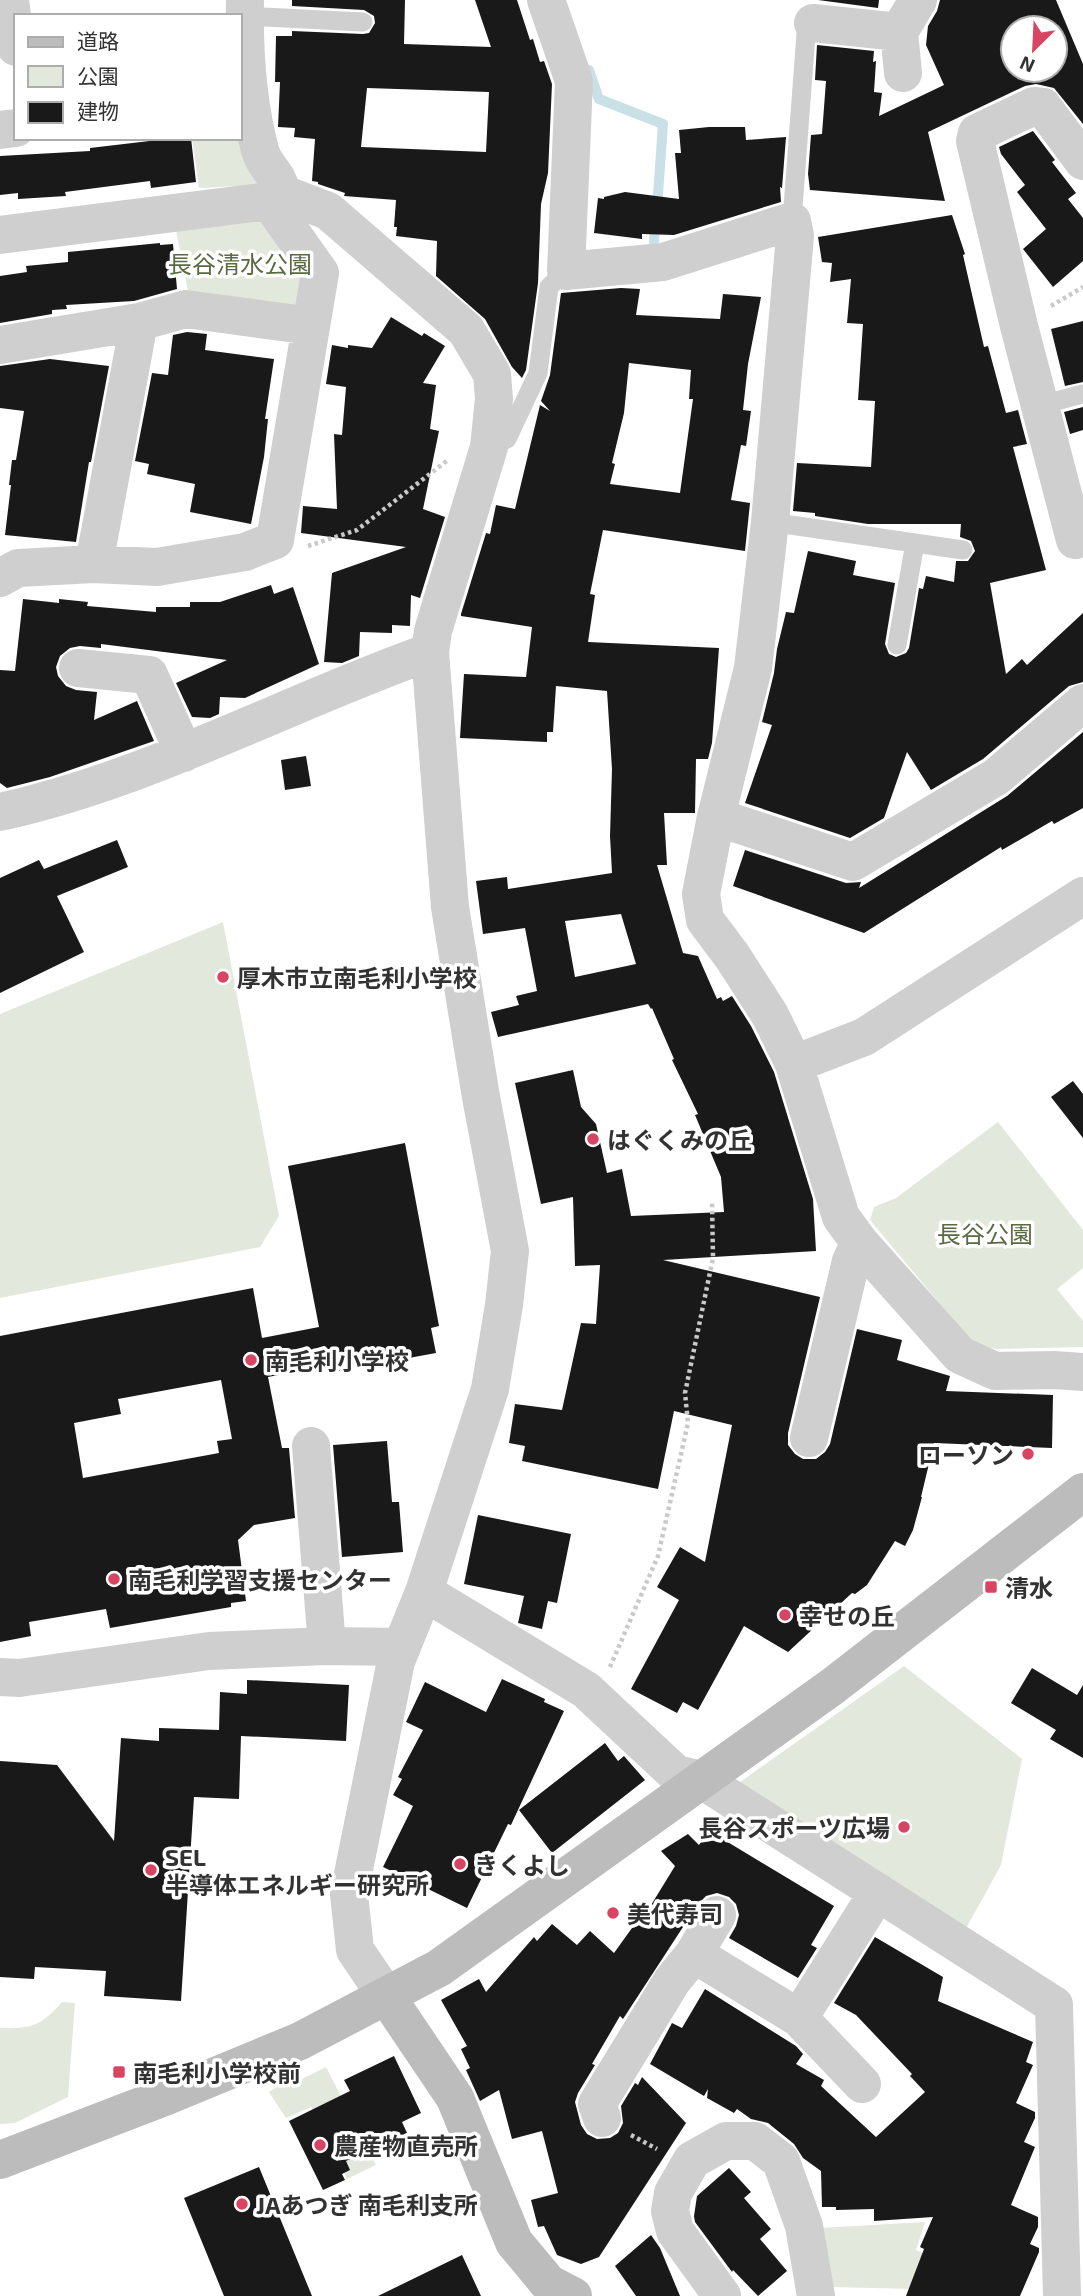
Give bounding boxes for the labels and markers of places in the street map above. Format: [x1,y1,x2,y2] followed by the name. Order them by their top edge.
[237,963,477,992] place label: 厚木市立南毛利小学校
[215,969,231,985] marker: 厚木市立南毛利小学校
[607,1125,752,1154] place label: はぐくみの丘
[585,1131,601,1147] marker: はぐくみの丘
[265,1346,409,1375] place label: 南毛利小学校
[243,1352,259,1368] marker: 南毛利小学校
[918,1440,1014,1469] place label: ローソン
[1020,1446,1036,1462] marker: ローソン
[128,1565,392,1594] place label: 南毛利学習支援センター
[106,1571,122,1587] marker: 南毛利学習支援センター
[1005,1573,1053,1602] place label: 清水
[983,1579,999,1595] marker: 清水
[799,1601,895,1630] place label: 幸せの丘
[777,1607,793,1623] marker: 幸せの丘
[698,1813,890,1842] place label: 長谷スポーツ広場
[896,1819,912,1835] marker: 長谷スポーツ広場
[165,1842,429,1899] place label: SEL 半導体エネルギー研究所
[474,1850,570,1879] place label: きくよし
[452,1856,468,1872] marker: きくよし
[143,1862,159,1878] marker: SEL 半導体エネルギー研究所
[627,1899,723,1928] place label: 美代寿司
[605,1905,621,1921] marker: 美代寿司
[133,2058,301,2087] place label: 南毛利小学校前
[111,2064,127,2080] marker: 南毛利小学校前
[334,2131,478,2160] place label: 農産物直売所
[312,2137,328,2153] marker: 農産物直売所
[256,2190,478,2219] place label: JAあつぎ 南毛利支所
[234,2196,250,2212] marker: JAあつぎ 南毛利支所

